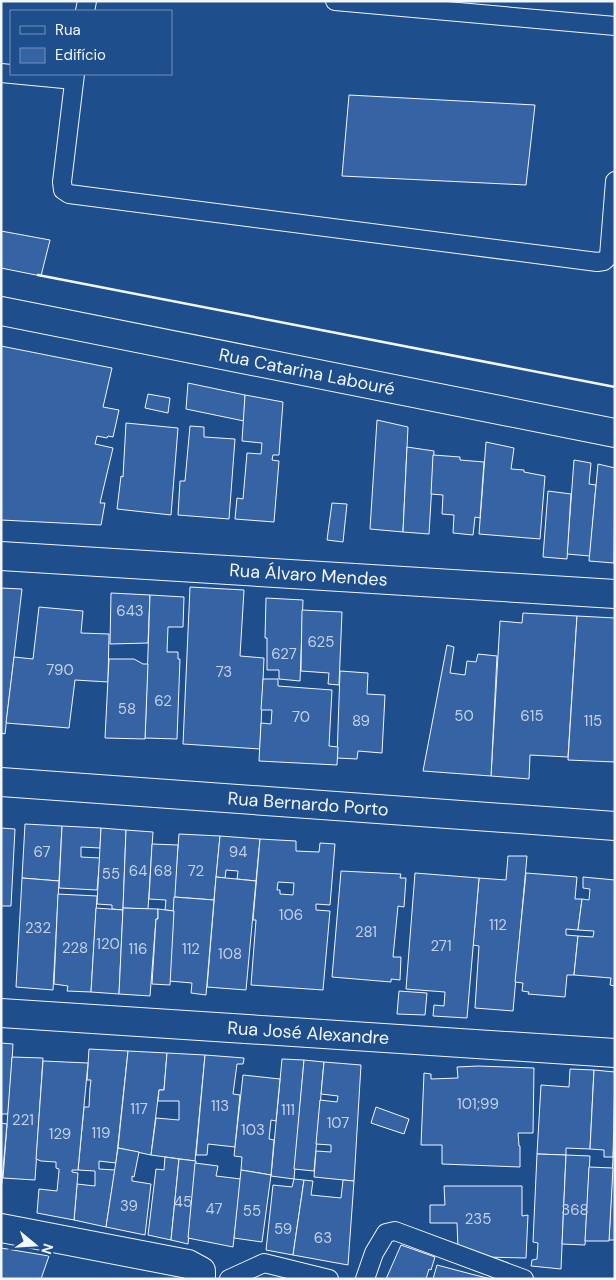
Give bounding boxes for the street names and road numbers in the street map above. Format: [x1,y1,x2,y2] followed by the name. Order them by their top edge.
[217,343,397,401] street label: Rua Catarina Labouré
[229,558,388,592] street label: Rua Álvaro Mendes
[227,786,390,822] street label: Rua Bernardo Porto
[227,1016,390,1050] street label: Rua José Alexandre

